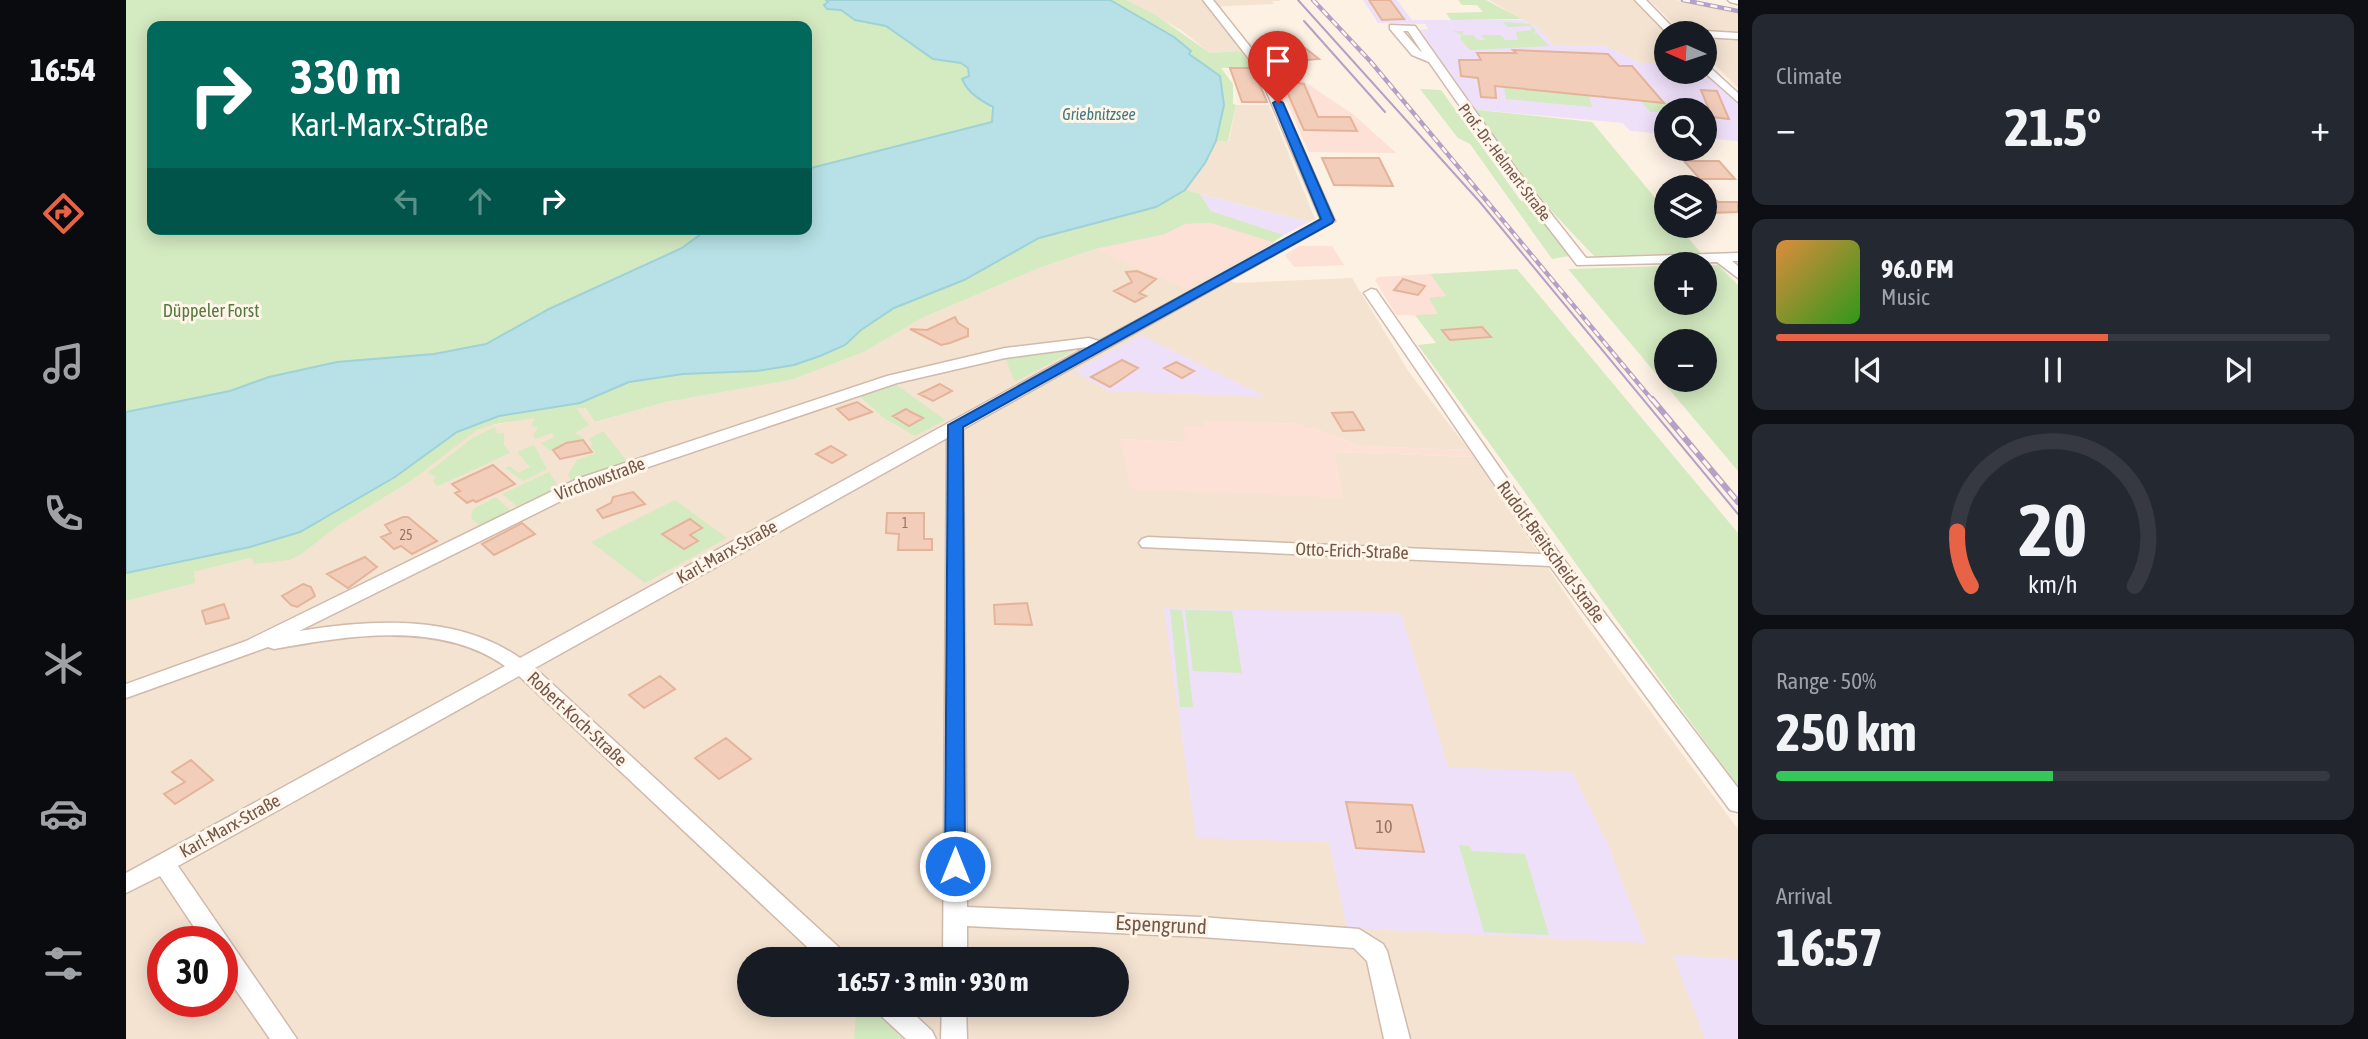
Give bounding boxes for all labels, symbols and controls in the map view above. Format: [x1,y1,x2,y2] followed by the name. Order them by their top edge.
[1654,21,1717,84] north arrow
[1654,21,1717,392] map controls
[1248,31,1308,103] pin
[1259,42,1297,80] icon: arrive
[290,48,401,104] text: 330 m
[175,49,266,140] icon: right
[30,51,96,88] text: 16:54
[1776,63,1842,89] text: Climate
[2005,97,2101,157] text: 21.5°
[1654,98,1717,161] button: search
[1455,100,1555,224] street label: Prof.-Dr.-Helmert-Straße
[1062,105,1136,123] water label: Griebnitzsee
[290,106,488,143] text: Karl-Marx-Straße
[1776,106,1796,149] text: −
[2310,106,2330,149] text: +
[1654,175,1717,238] button: layers
[388,182,426,220] icon: left
[461,182,499,220] icon: ahead
[534,182,572,220] icon: right
[39,189,88,238] icon: directions
[1654,252,1717,315] button: +
[1881,254,1954,284] text: 96.0 FM
[1881,284,1929,310] text: Music
[163,300,259,321] park label: Düppeler Forst
[1654,329,1717,392] button: −
[39,339,88,388] icon: music
[1849,351,1887,389] icon: previous
[2034,351,2072,389] icon: pause
[2219,351,2257,389] icon: next
[552,453,648,505] street label: Virchowstraße
[1493,477,1610,627] street label: Rudolf-Breitscheid-Straße
[2019,488,2087,571] text: 20
[39,489,88,538] icon: phone
[673,515,781,588] street label: Karl-Marx-Straße
[902,515,908,531] house number: 1
[399,527,413,543] house number: 25
[1295,538,1409,563] street label: Otto-Erich-Straße
[2028,569,2078,597] text: km/h
[39,639,88,688] icon: climate
[523,667,631,770] street label: Robert-Koch-Straße
[1776,668,1876,694] text: Range · 50%
[1776,702,1917,762] text: 250 km
[39,789,88,838] icon: car
[176,789,284,862] street label: Karl-Marx-Straße
[1376,816,1392,837] house number: 10
[918,829,992,903] position arrow
[1776,883,1832,909] text: Arrival
[1115,910,1207,938] street label: Espengrund
[1776,917,1883,977] text: 16:57
[147,926,238,1017] speed limit sign: 30
[39,939,88,988] icon: filters
[838,967,1028,997] text: 16:57 · 3 min · 930 m

